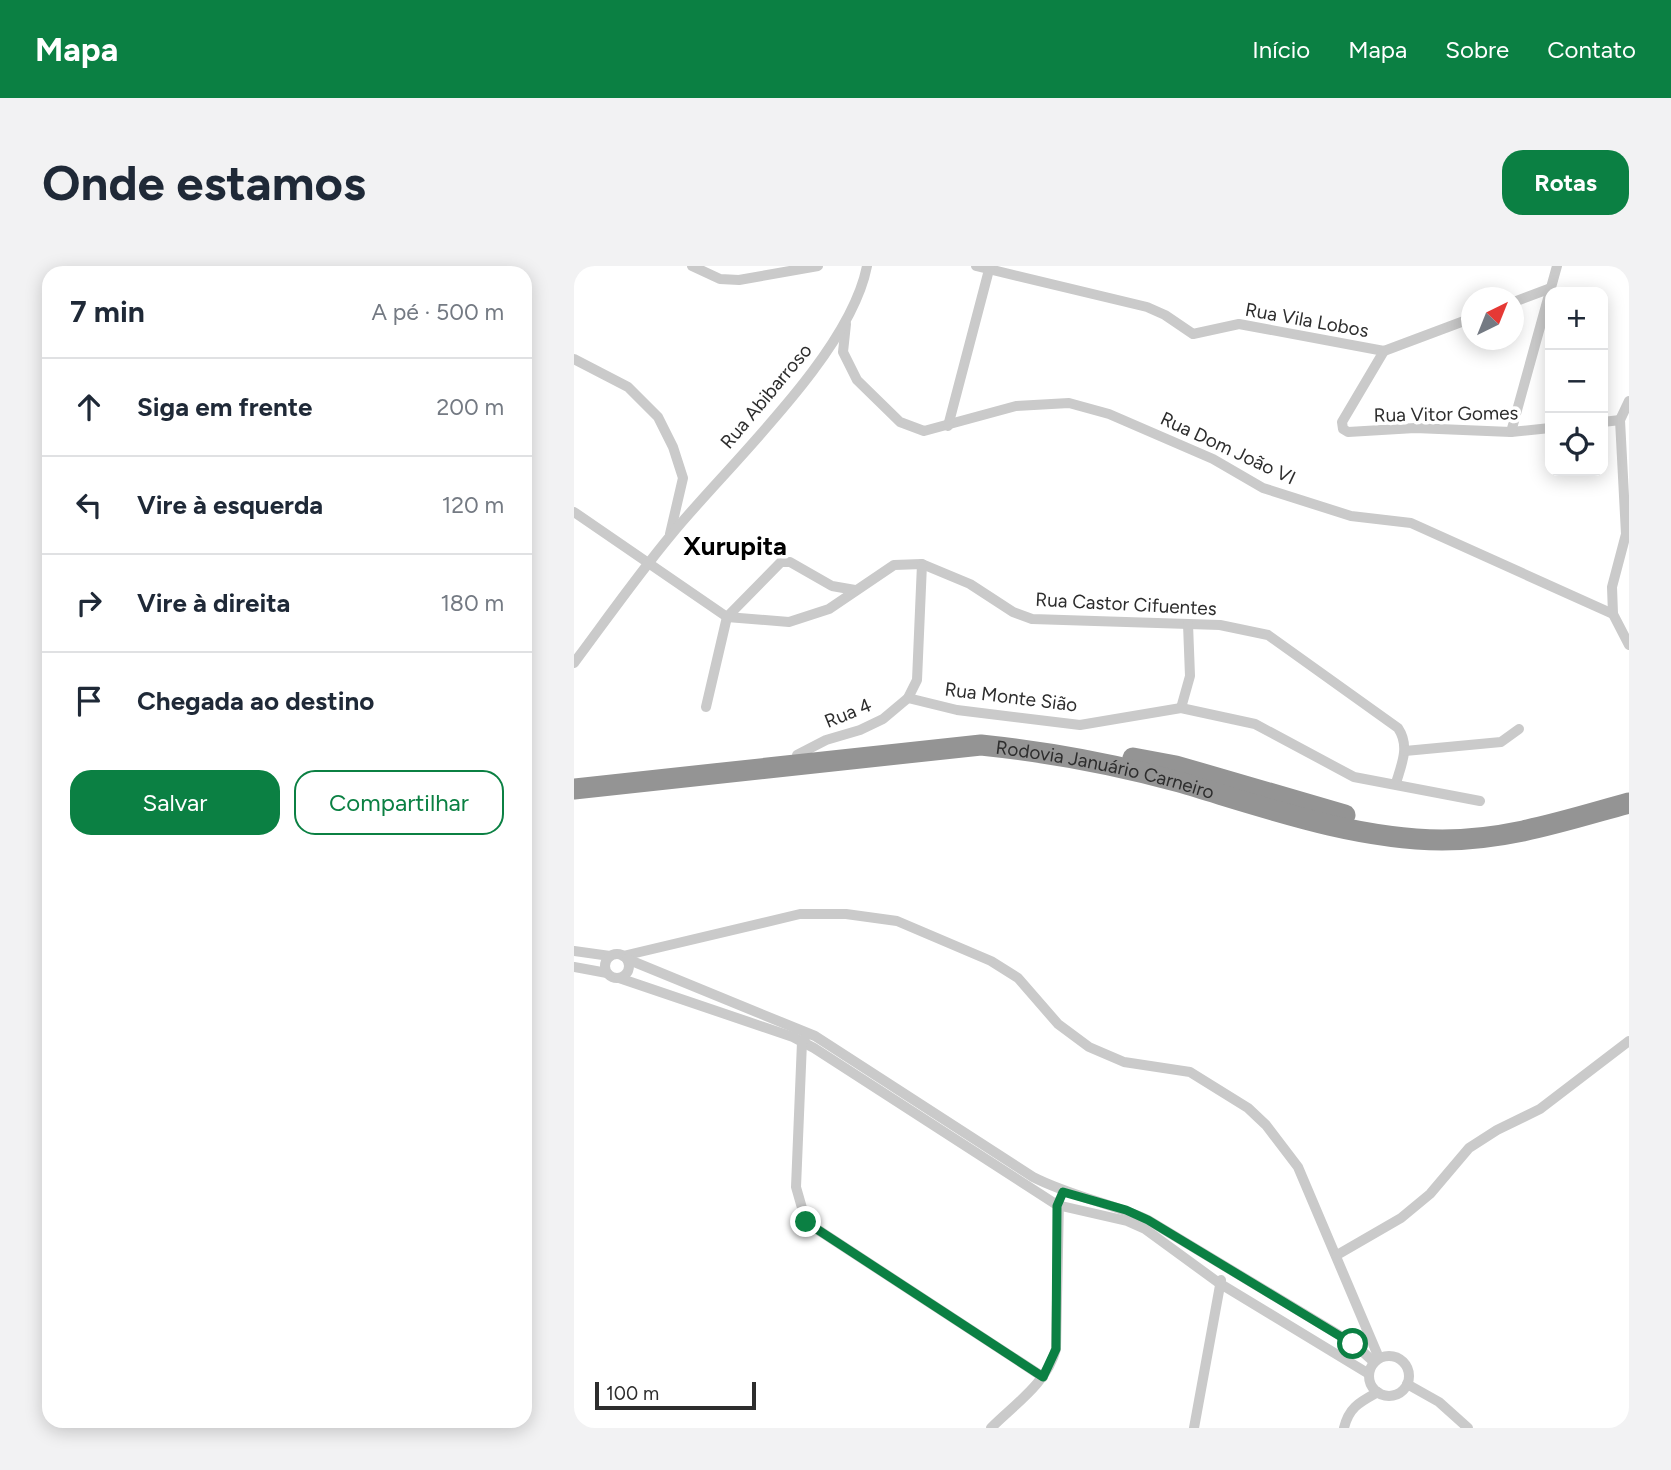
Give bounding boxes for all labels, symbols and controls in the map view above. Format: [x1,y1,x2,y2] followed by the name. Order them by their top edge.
[35,30,118,69] text: Mapa
[1252,35,1310,64] text: Início
[1348,35,1407,64] text: Mapa
[1445,35,1509,64] text: Sobre
[1547,35,1636,64] text: Contato
[1502,150,1629,215] button: Rotas
[42,153,366,212] text: Onde estamos
[1461,287,1524,350] north arrow
[1545,287,1608,476] map controls
[1545,287,1608,350] button: +
[70,293,145,330] text: 7 min
[371,298,504,326] text: A pé · 500 m
[1243,298,1371,342] street label: Rua Vila Lobos
[715,339,817,453] street label: Rua Abibarroso
[1545,350,1608,413] button: −
[70,388,108,426] icon: ahead
[137,391,312,423] text: Siga em frente
[436,393,504,421] text: 200 m
[1374,401,1519,427] street label: Rua Vitor Gomes
[1157,407,1299,489] street label: Rua Dom João VI
[1545,413,1608,476] button: locate
[70,486,108,524] icon: left
[137,489,323,521] text: Vire à esquerda
[442,491,504,519] text: 120 m
[683,530,787,562] district label: Xurupita
[70,584,108,622] icon: right
[137,587,290,619] text: Vire à direita
[1035,588,1217,620] street label: Rua Castor Cifuentes
[440,589,504,617] text: 180 m
[943,677,1079,717] street label: Rua Monte Sião
[70,682,108,720] icon: arrive
[137,685,374,717] text: Chegada ao destino
[821,693,875,733] street label: Rua 4
[994,735,1217,804] street label: Rodovia Januário Carneiro
[70,770,280,835] button: Salvar
[294,770,504,835] button: Compartilhar
[790,1206,821,1237] route end
[1337,1328,1368,1359] route start
[595,1379,756,1411] scale bar
[606,1382,659,1405] text: 100 m

